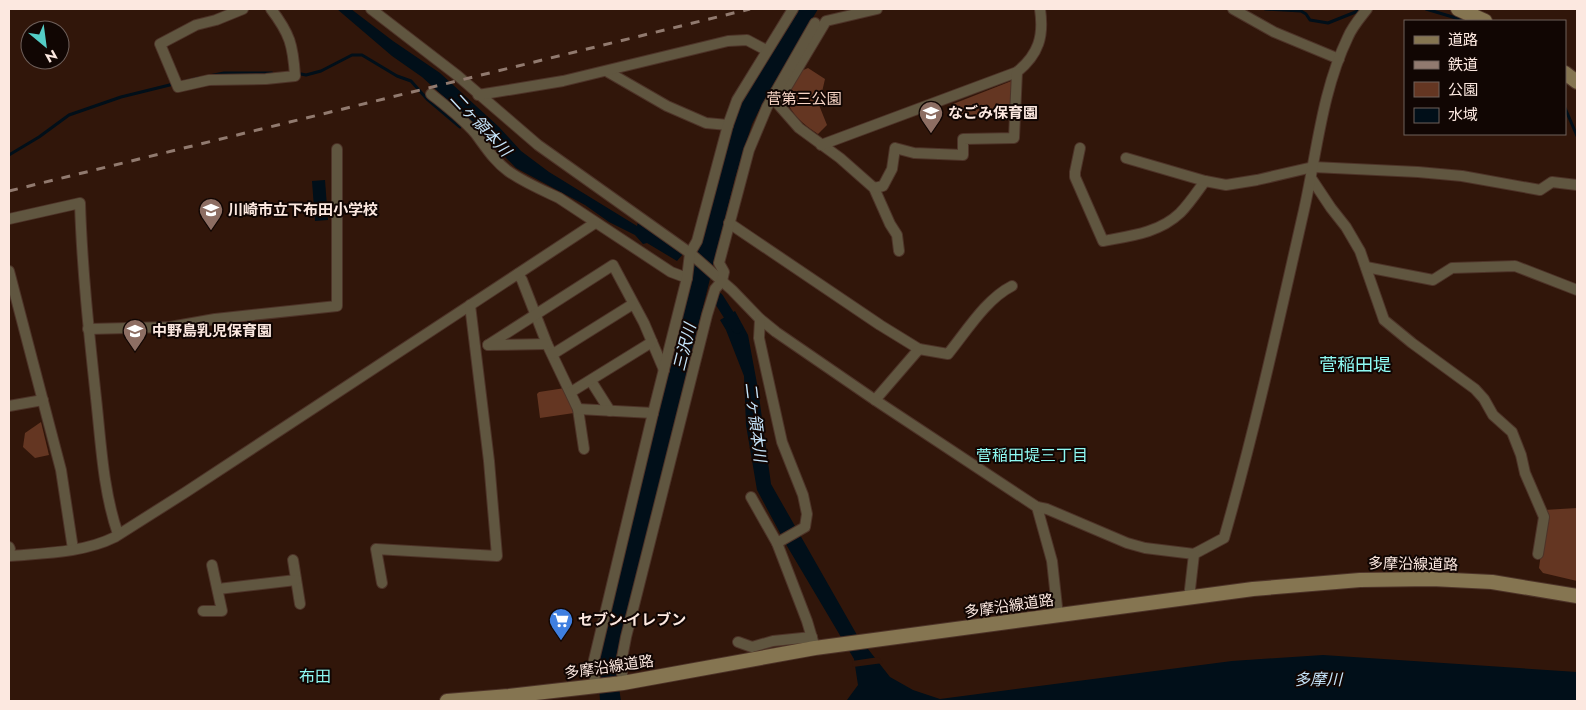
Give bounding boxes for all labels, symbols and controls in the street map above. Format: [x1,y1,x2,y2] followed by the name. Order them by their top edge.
[20,20,70,70] north arrow
[1404,20,1566,135] legend
[1448,29,1478,51] text: 道路
[42,45,61,68] text: N
[1448,54,1478,76] text: 鉄道
[1448,79,1478,101] text: 公園
[445,87,518,163] water label: 二ヶ領本川
[766,88,842,110] park label: 菅第三公園
[918,100,944,134] school or university icon: なごみ保育園
[948,102,1038,124] place label: なごみ保育園
[1448,104,1478,126] text: 水域
[198,197,224,231] school or university icon: 川崎市立下布田小学校
[228,199,378,221] place label: 川崎市立下布田小学校
[122,318,148,352] school or university icon: 中野島乳児保育園
[668,319,702,373] water label: 三沢川
[152,320,272,342] place label: 中野島乳児保育園
[1319,352,1391,378] district label: 菅稲田堤
[739,381,772,465] water label: 二ヶ領本川
[976,444,1088,467] district label: 菅稲田堤三丁目
[1368,552,1458,576] street label: 多摩沿線道路
[963,589,1055,623] street label: 多摩沿線道路
[548,607,574,641] supermarket icon: セブン-イレブン
[578,609,686,631] place label: セブン-イレブン
[563,650,655,684] street label: 多摩沿線道路
[299,665,331,688] district label: 布田
[1294,668,1344,691] water label: 多摩川

